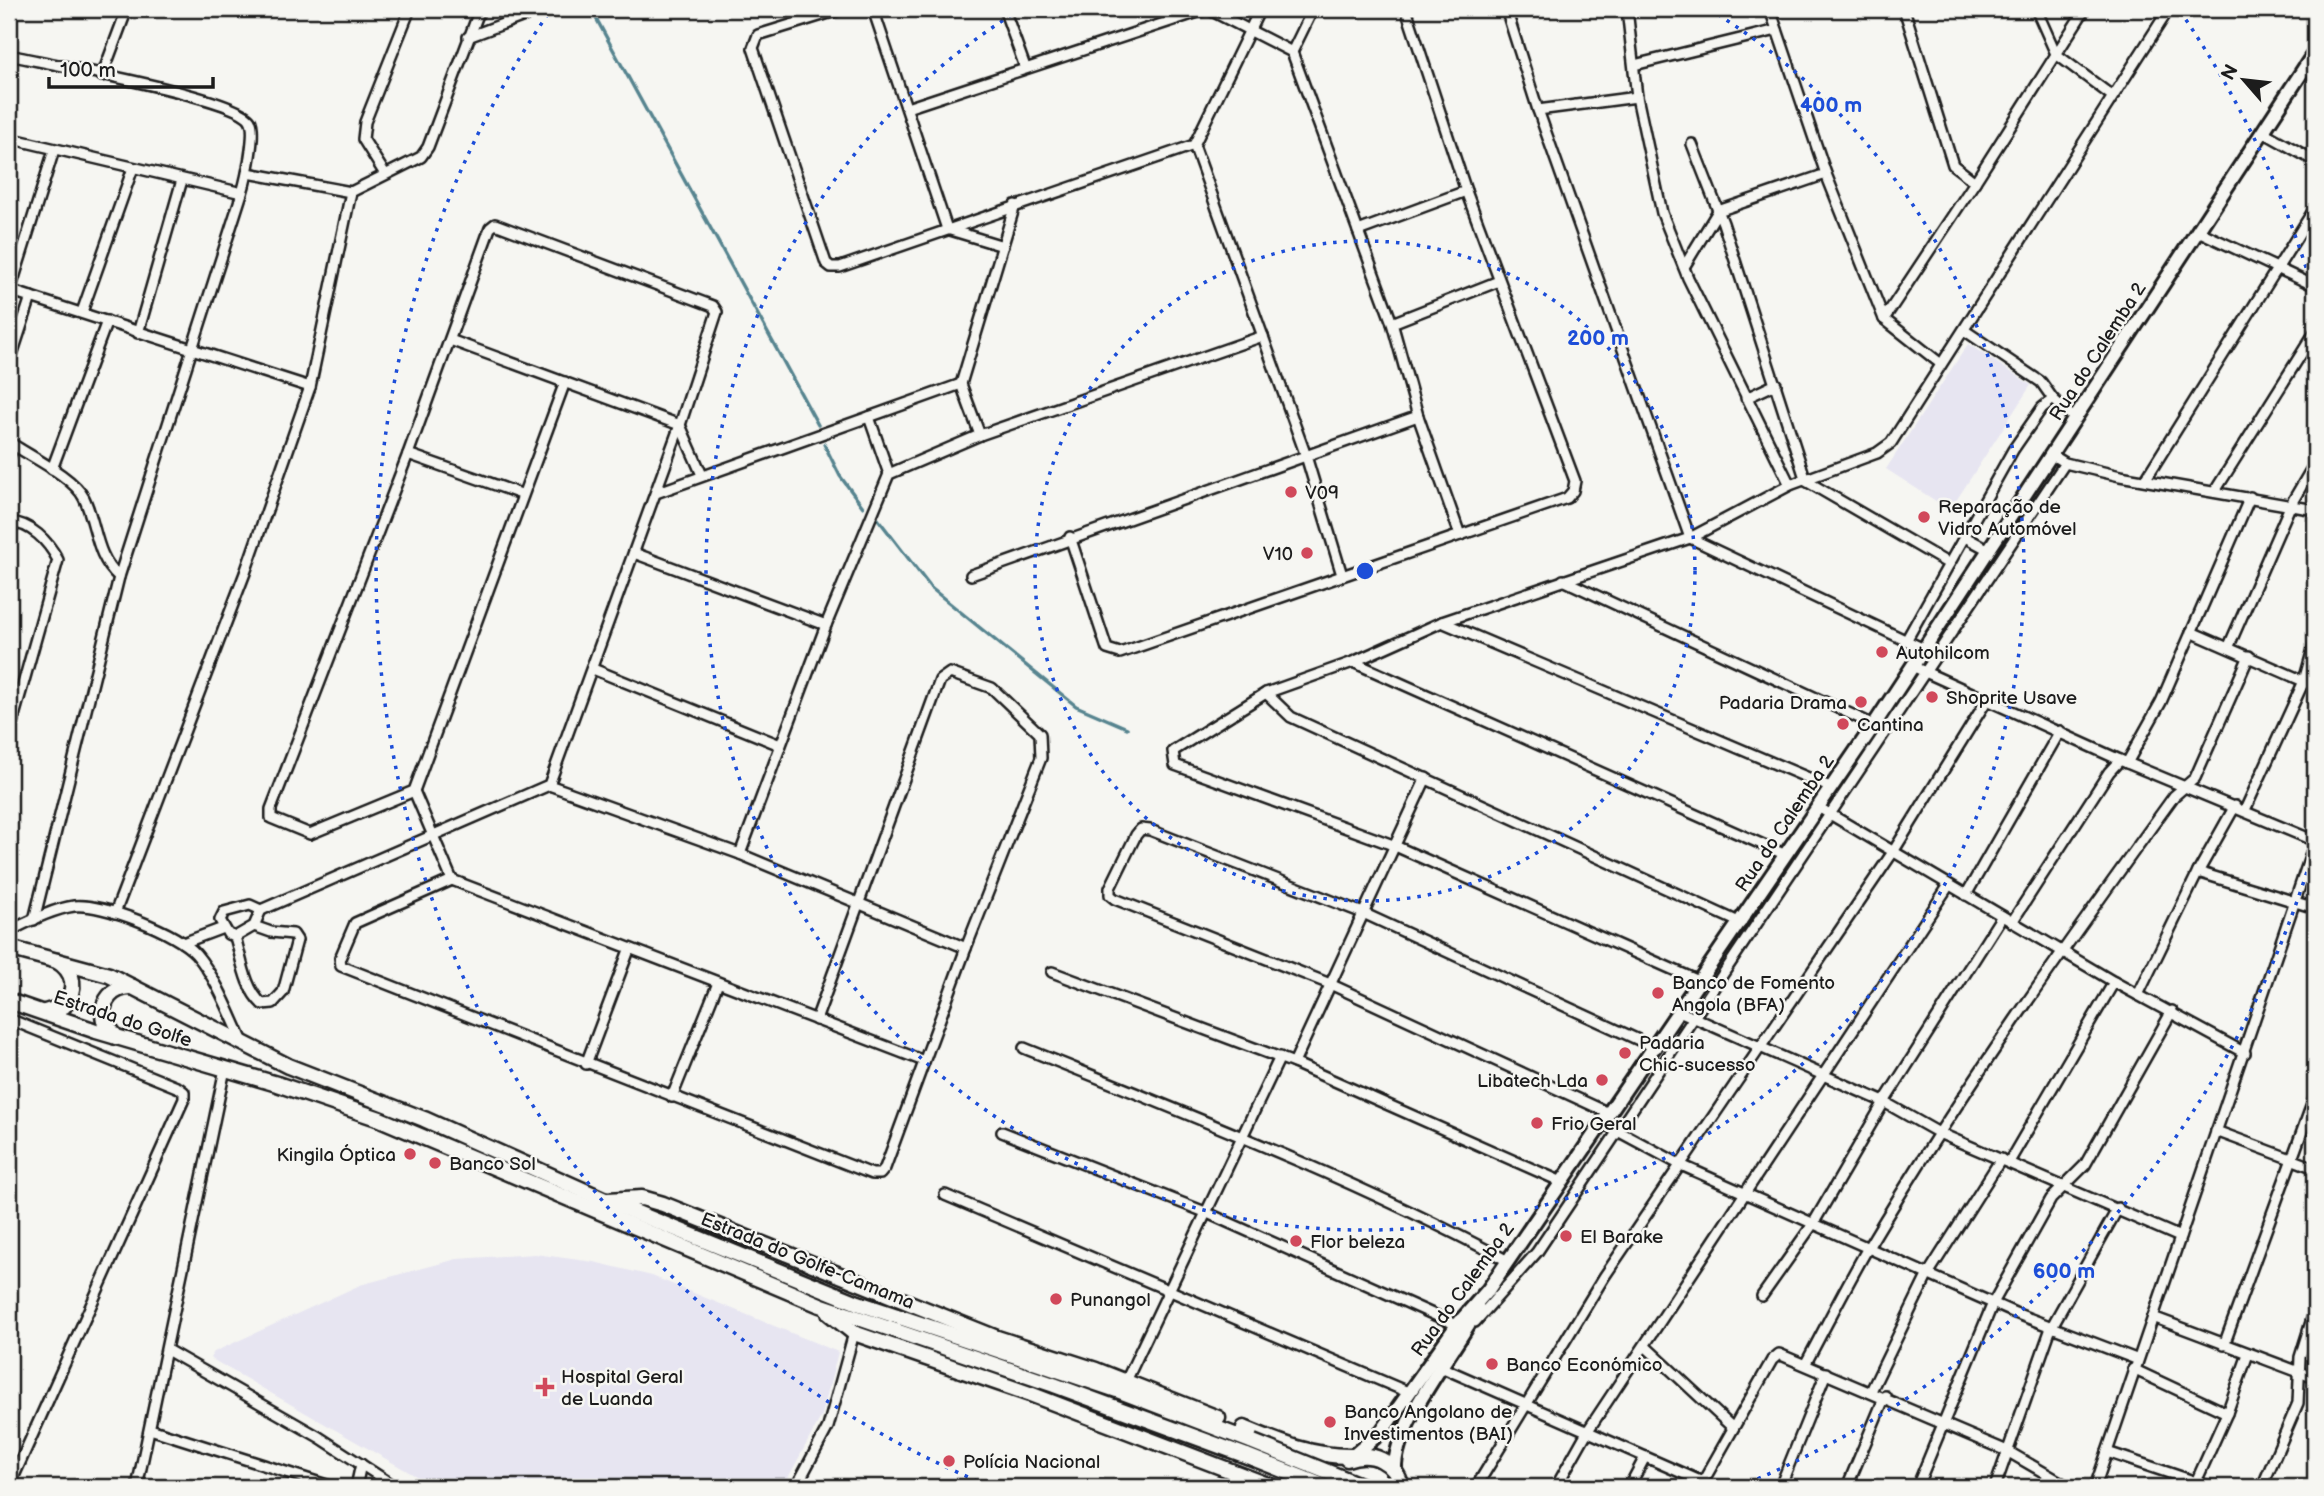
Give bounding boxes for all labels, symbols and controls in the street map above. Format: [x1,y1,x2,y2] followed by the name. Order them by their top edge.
[49,46,214,90] scale bar
[2208,46,2278,116] north arrow
[60,58,116,83] text: 100 m
[2217,61,2244,84] text: N
[1800,93,1862,118] text: 400 m
[2045,278,2152,425] street label: Rua do Calemba 2
[1567,326,1629,351] text: 200 m
[1305,482,1339,505] place label: V09
[1283,484,1299,500] marker: V09
[1938,496,2076,541] place label: Reparação de Vidro Automóvel
[1916,509,1932,525] marker: Reparação de Vidro Automóvel
[1263,543,1293,566] place label: V10
[1299,545,1315,561] marker: V10
[1353,559,1377,583] centre of rings
[1896,642,1990,665] place label: Autohilcom
[1874,644,1890,660] marker: Autohilcom
[1946,687,2077,710] place label: Shoprite Usave
[1924,689,1940,705] marker: Shoprite Usave
[1719,692,1847,715] place label: Padaria Drama
[1853,694,1869,710] marker: Padaria Drama
[1857,714,1924,737] place label: Cantina
[1835,716,1851,732] marker: Cantina
[1731,750,1840,897] street label: Rua do Calemba 2
[1672,972,1835,1017] place label: Banco de Fomento Angola (BFA)
[1650,985,1666,1001] marker: Banco de Fomento Angola (BFA)
[50,986,195,1053] street label: Estrada do Golfe
[1639,1032,1756,1077] place label: Padaria Chic-sucesso
[1617,1045,1633,1061] marker: Padaria Chic-sucesso
[1477,1070,1588,1093] place label: Libatech Lda
[1594,1072,1610,1088] marker: Libatech Lda
[1551,1113,1637,1136] place label: Frio Geral
[1529,1115,1545,1131] marker: Frio Geral
[276,1143,396,1167] place label: Kingila Óptica
[402,1146,418,1162] marker: Kingila Óptica
[449,1153,536,1176] place label: Banco Sol
[427,1155,443,1171] marker: Banco Sol
[697,1208,918,1315] street label: Estrada do Golfe-Camama
[1407,1218,1520,1361] street label: Rua do Calemba 2
[1580,1226,1663,1249] place label: El Barake
[1558,1228,1574,1244] marker: El Barake
[1310,1231,1405,1254] place label: Flor beleza
[1288,1233,1304,1249] marker: Flor beleza
[2033,1259,2095,1284] text: 600 m
[1070,1289,1151,1312] place label: Punangol
[1048,1291,1064,1307] marker: Punangol
[1506,1354,1663,1377] place label: Banco Económico
[1484,1356,1500,1372] marker: Banco Económico
[561,1366,683,1411] place label: Hospital Geral de Luanda
[535,1377,555,1397] marker: Hospital Geral de Luanda
[1344,1401,1513,1446] place label: Banco Angolano de Investimentos (BAI)
[1322,1414,1338,1430] marker: Banco Angolano de Investimentos (BAI)
[963,1451,1100,1474] place label: Polícia Nacional
[941,1453,957,1469] marker: Polícia Nacional

